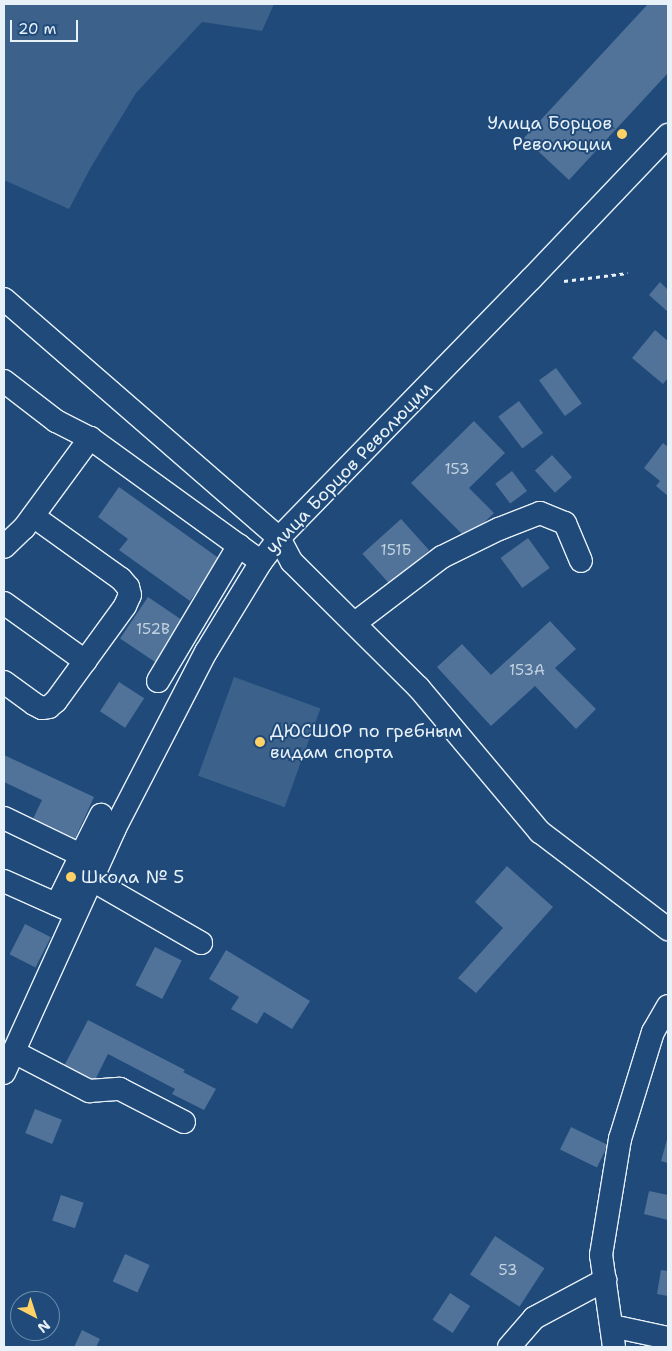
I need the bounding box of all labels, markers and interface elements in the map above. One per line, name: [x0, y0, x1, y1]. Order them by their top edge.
scale bar: [12, 10, 80, 42]
text: 20 m: [18, 19, 57, 39]
place label: Улица Борцов Революции: [487, 113, 612, 156]
marker: Улица Борцов Революции: [616, 128, 628, 140]
street label: улица Борцов Революции: [261, 378, 437, 558]
house number: 153: [444, 461, 470, 479]
house number: 151Б: [381, 542, 411, 560]
house number: 152В: [136, 621, 170, 639]
house number: 153А: [509, 662, 545, 680]
place label: ДЮСШОР по гребным видам спорта: [270, 721, 462, 764]
marker: ДЮСШОР по гребным видам спорта: [254, 736, 266, 748]
place label: Школа № 5: [81, 866, 184, 888]
marker: Школа № 5: [65, 871, 77, 883]
house number: 53: [499, 1262, 517, 1280]
north arrow: [10, 1291, 60, 1341]
text: N: [34, 1316, 54, 1337]

